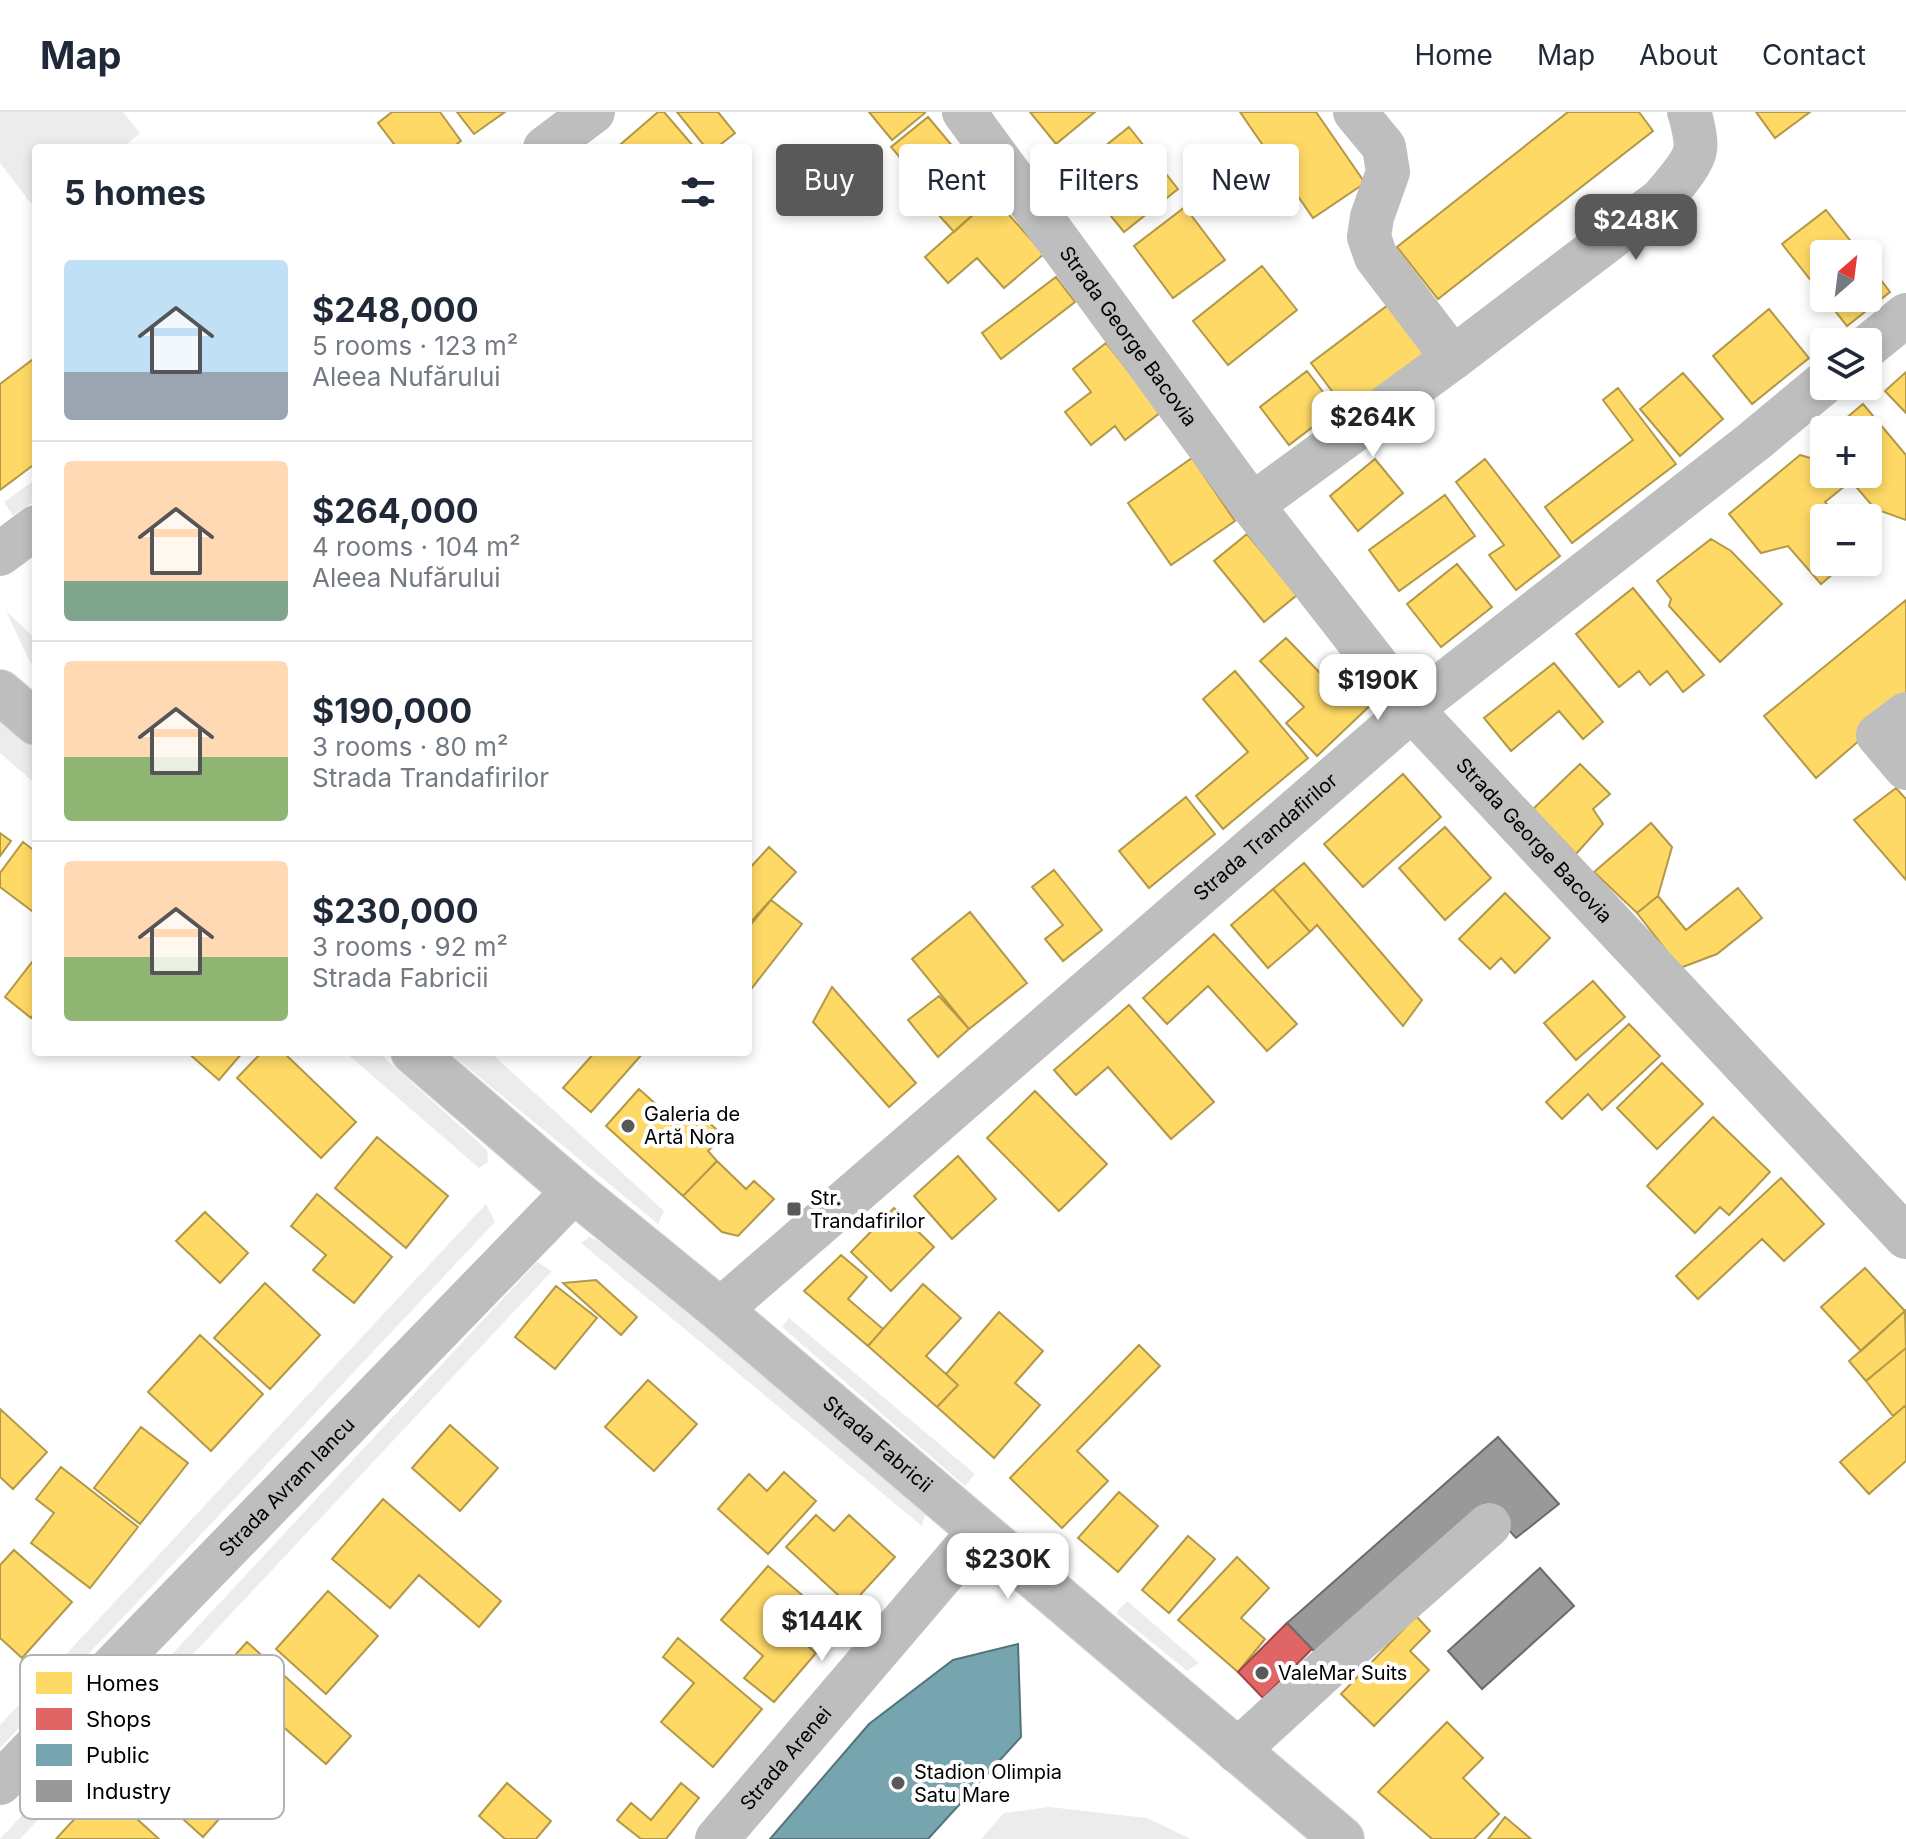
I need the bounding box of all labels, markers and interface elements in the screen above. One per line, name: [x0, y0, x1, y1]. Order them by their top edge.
text: Map: [40, 32, 121, 78]
text: Home: [1414, 38, 1493, 72]
text: Map: [1537, 38, 1595, 72]
text: About: [1639, 38, 1718, 72]
text: Contact: [1762, 38, 1866, 72]
chip: Buy: [776, 144, 883, 216]
chip: Rent: [899, 144, 1014, 216]
chip: Filters: [1030, 144, 1167, 216]
chip: New: [1183, 144, 1299, 216]
icon: filters: [676, 170, 720, 214]
text: 5 homes: [64, 172, 206, 213]
pin: $248K: [1580, 194, 1692, 262]
text: $248K: [1593, 204, 1679, 235]
north arrow: [1810, 240, 1882, 312]
map controls: [1810, 240, 1882, 576]
street label: Strada George Bacovia: [1054, 241, 1202, 431]
text: $248,000: [312, 289, 479, 330]
icon: home: [128, 292, 224, 388]
button: layers: [1810, 328, 1882, 400]
text: 5 rooms · 123 m²: [312, 330, 518, 361]
text: Aleea Nufărului: [312, 361, 501, 392]
pin: $264K: [1317, 391, 1429, 459]
text: $264K: [1330, 401, 1416, 432]
button: +: [1810, 416, 1882, 488]
text: $264,000: [312, 490, 479, 531]
icon: home: [128, 493, 224, 589]
button: −: [1810, 504, 1882, 576]
text: 4 rooms · 104 m²: [312, 531, 521, 562]
text: Aleea Nufărului: [312, 562, 501, 593]
pin: $190K: [1322, 654, 1434, 722]
text: $190K: [1337, 664, 1419, 695]
text: $190,000: [312, 690, 472, 731]
icon: home: [128, 693, 224, 789]
text: 3 rooms · 80 m²: [312, 731, 509, 762]
street label: Strada George Bacovia: [1451, 753, 1617, 928]
text: Strada Trandafirilor: [312, 762, 549, 793]
street label: Strada Trandafirilor: [1189, 768, 1343, 906]
text: $230,000: [312, 890, 479, 931]
icon: home: [128, 893, 224, 989]
text: 3 rooms · 92 m²: [312, 931, 508, 962]
text: Strada Fabricii: [312, 962, 489, 993]
place label: Galeria de Artă Nora: [644, 1102, 740, 1149]
marker: Galeria de Artă Nora: [619, 1117, 637, 1135]
place label: Str. Trandafirilor: [810, 1186, 926, 1233]
marker: Str. Trandafirilor: [785, 1200, 803, 1218]
street label: Strada Fabricii: [818, 1391, 937, 1497]
street label: Strada Avram Iancu: [214, 1413, 360, 1562]
pin: $230K: [952, 1533, 1064, 1601]
text: $230K: [965, 1543, 1051, 1574]
pin: $144K: [766, 1595, 878, 1663]
text: $144K: [781, 1605, 863, 1636]
legend: [20, 1655, 284, 1819]
place label: ValeMar Suits: [1278, 1661, 1407, 1685]
marker: ValeMar Suits: [1253, 1664, 1271, 1682]
text: Homes: [86, 1670, 159, 1696]
street label: Strada Arenei: [735, 1702, 837, 1815]
text: Shops: [86, 1706, 151, 1732]
text: Public: [86, 1742, 150, 1768]
place label: Stadion Olimpia Satu Mare: [914, 1760, 1062, 1807]
marker: Stadion Olimpia Satu Mare: [889, 1774, 907, 1792]
text: Industry: [86, 1778, 171, 1804]

